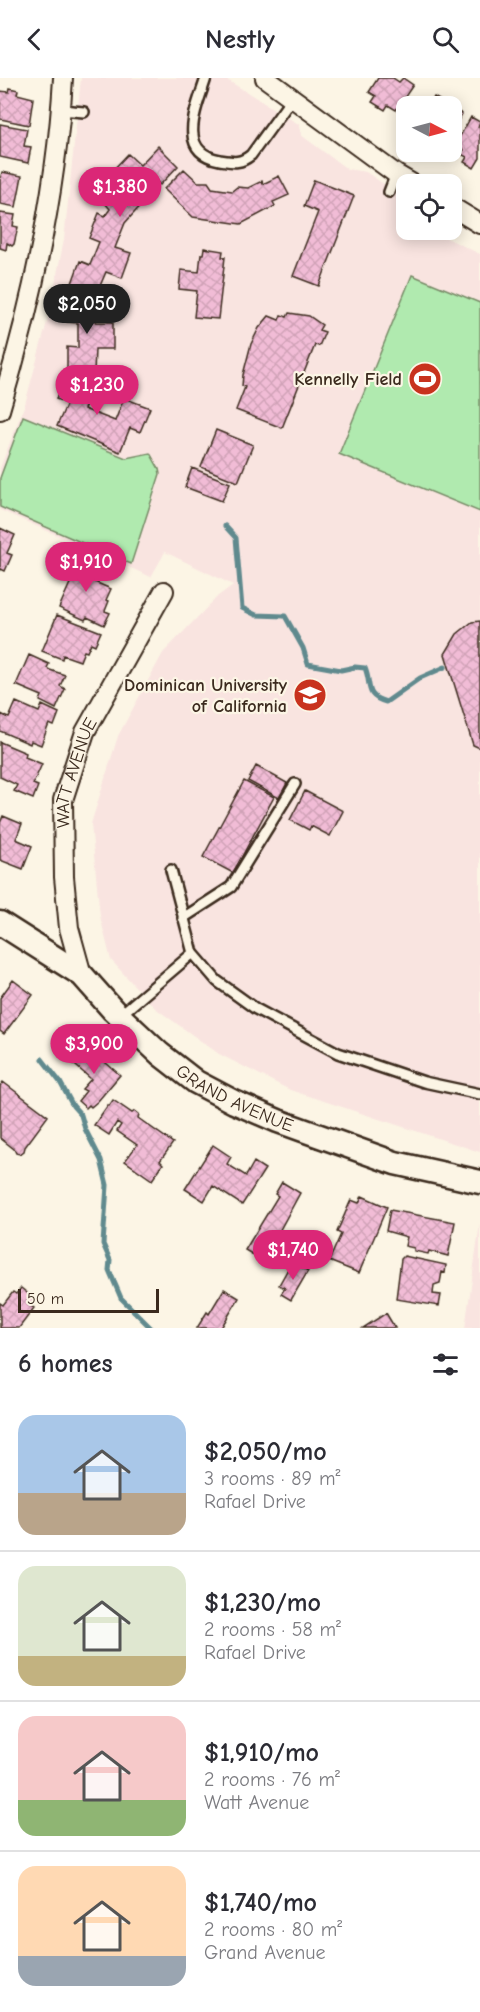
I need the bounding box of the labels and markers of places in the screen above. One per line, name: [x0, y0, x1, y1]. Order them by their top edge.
pin: $1,380: [71, 167, 169, 218]
pin: $2,050: [38, 284, 136, 335]
sports icon: Kennelly Field: [407, 361, 443, 397]
pin: $1,230: [48, 365, 146, 416]
place label: Kennelly Field: [294, 369, 402, 390]
pin: $1,910: [37, 542, 135, 593]
place label: Dominican University of California: [124, 675, 288, 717]
school or university icon: Dominican University of California: [292, 677, 328, 713]
pin: $3,900: [45, 1024, 143, 1075]
pin: $1,740: [244, 1230, 342, 1281]

